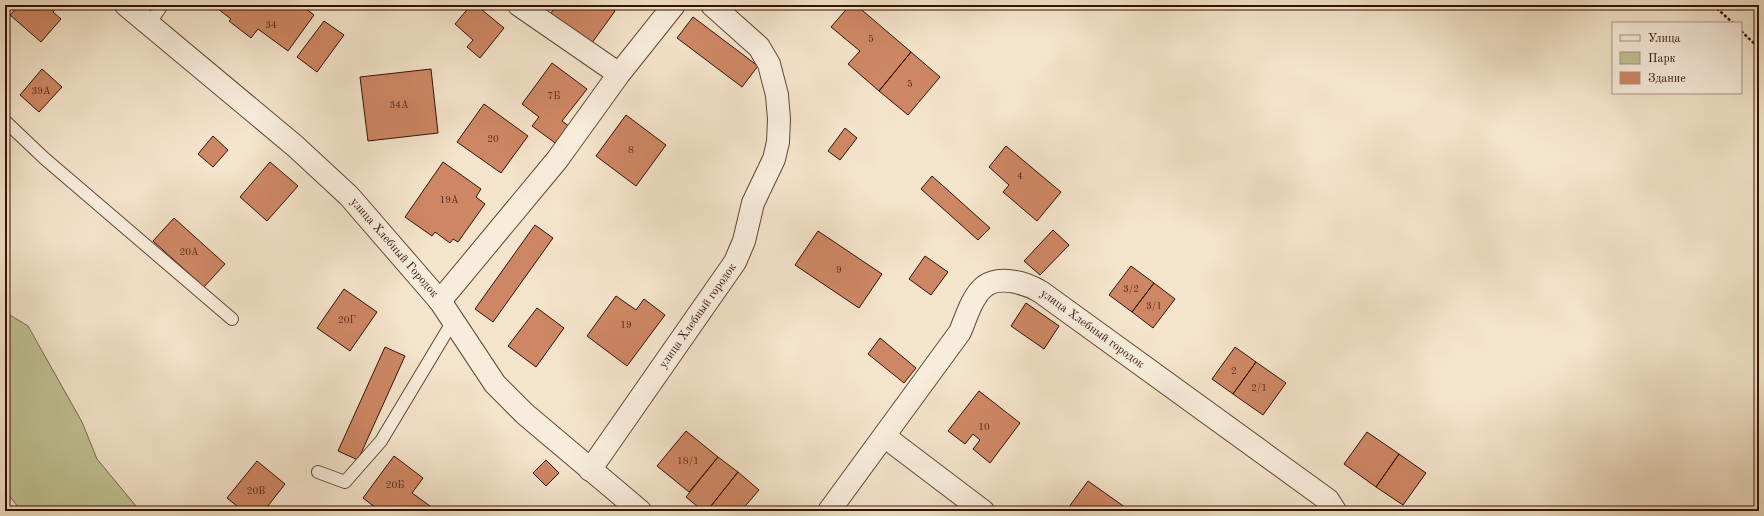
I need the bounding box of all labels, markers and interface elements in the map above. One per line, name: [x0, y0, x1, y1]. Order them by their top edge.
house number: 34: [265, 20, 277, 30]
legend: [1612, 22, 1742, 94]
text: Улица: [1648, 33, 1681, 45]
house number: 5: [868, 34, 874, 44]
text: Парк: [1648, 53, 1676, 65]
text: Здание: [1648, 73, 1686, 85]
house number: 5: [907, 79, 913, 89]
house number: 39А: [31, 86, 51, 96]
house number: 7Б: [548, 91, 560, 101]
house number: 34А: [389, 100, 409, 110]
house number: 20: [487, 134, 499, 144]
house number: 8: [628, 145, 634, 155]
house number: 4: [1017, 171, 1023, 181]
house number: 19А: [439, 195, 459, 205]
street label: улица Хлебный Городок: [348, 196, 440, 300]
house number: 20А: [179, 247, 199, 257]
street label: улица Хлебный городок: [657, 261, 739, 371]
house number: 9: [836, 265, 842, 275]
house number: 3/2: [1123, 284, 1139, 294]
street label: улица Хлебный городок: [1038, 287, 1146, 371]
house number: 3/1: [1146, 301, 1162, 311]
house number: 20Г: [338, 315, 356, 325]
house number: 19: [620, 320, 632, 330]
house number: 2: [1231, 366, 1237, 376]
house number: 2/1: [1251, 383, 1267, 393]
house number: 10: [978, 422, 990, 432]
house number: 18/1: [677, 456, 699, 466]
house number: 20Б: [386, 480, 404, 490]
house number: 20В: [247, 486, 265, 496]

